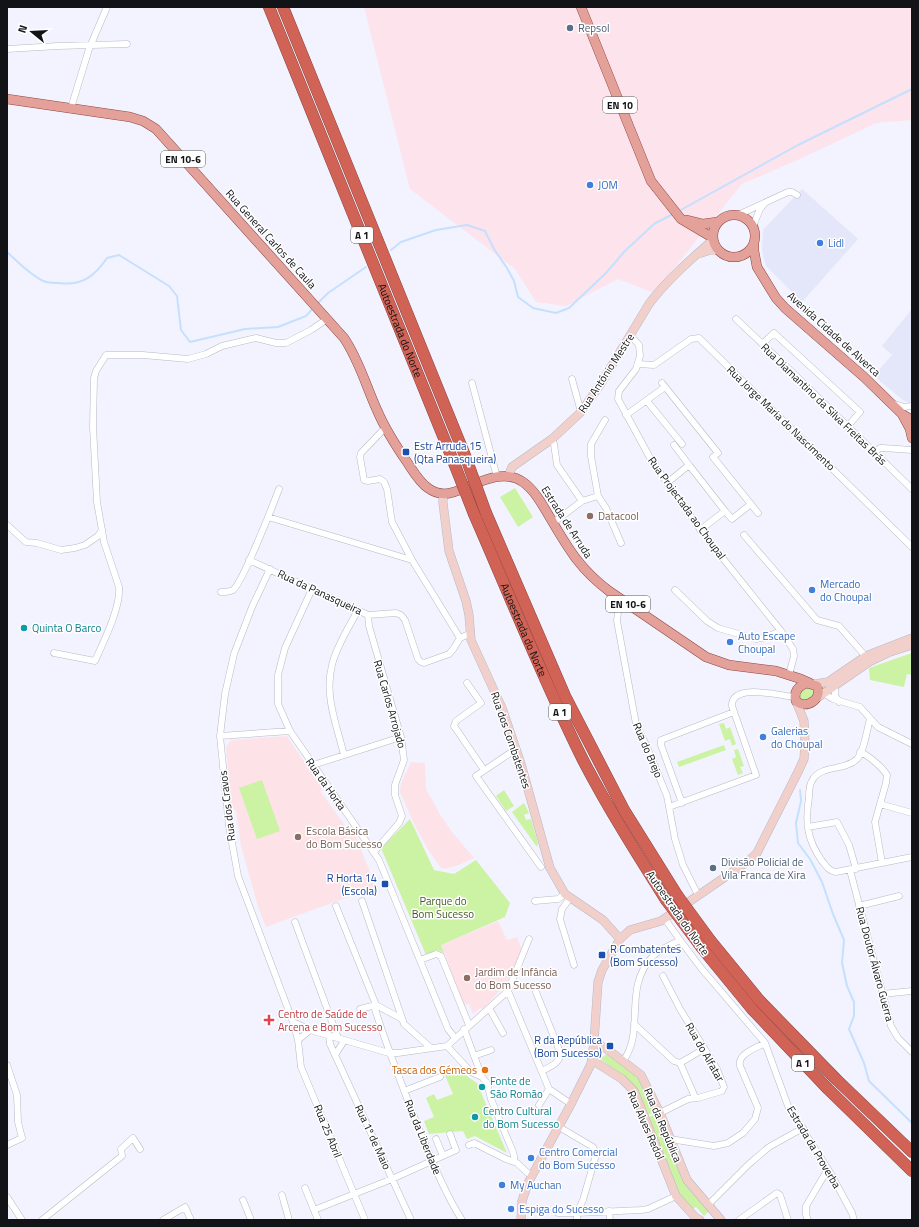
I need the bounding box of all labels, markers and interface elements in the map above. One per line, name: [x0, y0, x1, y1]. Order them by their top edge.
north arrow: [12, 12, 52, 52]
place label: Repsol: [578, 20, 610, 36]
text: N: [14, 23, 31, 35]
marker: Repsol: [565, 23, 575, 33]
road number: EN 10: [603, 97, 637, 113]
road number: EN 10-6: [161, 151, 205, 167]
place label: JOM: [598, 177, 618, 193]
marker: JOM: [585, 180, 595, 190]
street label: Rua General Carlos de Caula: [222, 186, 320, 293]
road number: A 1: [351, 227, 373, 243]
place label: Lidl: [828, 235, 844, 251]
marker: Lidl: [815, 238, 825, 248]
street label: Autoestrada do Norte: [374, 281, 427, 380]
street label: Avenida Cidade de Alverca: [784, 288, 884, 381]
street label: Rua António Mestre: [574, 330, 638, 416]
street label: Rua Diamantino da Silva Freitas Brás: [757, 339, 891, 469]
street label: Rua Jorge Maria do Nascimento: [723, 362, 839, 474]
place label: Estr Arruda 15 (Qta Panasqueira): [414, 438, 496, 467]
marker: Estr Arruda 15 (Qta Panasqueira): [401, 447, 411, 457]
street label: Rua Projectada ao Choupal: [644, 453, 730, 563]
street label: Estrada de Arruda: [538, 483, 597, 562]
place label: Datacool: [598, 508, 639, 524]
marker: Datacool: [585, 511, 595, 521]
street label: Rua da Panasqueira: [275, 565, 365, 619]
place label: Mercado do Choupal: [820, 576, 871, 605]
street label: Autoestrada do Norte: [497, 581, 551, 679]
marker: Mercado do Choupal: [807, 585, 817, 595]
road number: EN 10-6: [606, 596, 650, 612]
place label: Quinta O Barco: [32, 620, 102, 636]
marker: Quinta O Barco: [19, 623, 29, 633]
place label: Auto Escape Choupal: [738, 628, 796, 657]
marker: Auto Escape Choupal: [725, 637, 735, 647]
street label: Rua Carlos Arrojado: [370, 658, 410, 750]
street label: Rua dos Combatentes: [487, 689, 535, 791]
road number: A 1: [549, 704, 571, 720]
street label: Rua do Brejo: [629, 720, 667, 780]
place label: Galerias do Choupal: [771, 723, 822, 752]
marker: Galerias do Choupal: [758, 732, 768, 742]
street label: Rua da Horta: [302, 755, 350, 814]
street label: Rua dos Cravos: [215, 770, 239, 842]
place label: Escola Básica do Bom Sucesso: [306, 823, 383, 852]
marker: Escola Básica do Bom Sucesso: [293, 832, 303, 842]
place label: Divisão Policial de Vila Franca de Xira: [721, 854, 806, 883]
marker: Divisão Policial de Vila Franca de Xira: [708, 863, 718, 873]
street label: Autoestrada do Norte: [643, 867, 714, 959]
place label: R Horta 14 (Escola): [327, 870, 377, 899]
marker: R Horta 14 (Escola): [380, 879, 390, 889]
park label: Parque do Bom Sucesso: [412, 893, 474, 922]
street label: Rua Doutor Álvaro Guerra: [852, 905, 898, 1024]
place label: R Combatentes (Bom Sucesso): [610, 941, 681, 970]
marker: R Combatentes (Bom Sucesso): [597, 950, 607, 960]
place label: Jardim de Infância do Bom Sucesso: [475, 964, 558, 993]
marker: Jardim de Infância do Bom Sucesso: [462, 973, 472, 983]
place label: Centro de Saúde de Arcena e Bom Sucesso: [278, 1006, 383, 1035]
marker: Centro de Saúde de Arcena e Bom Sucesso: [263, 1014, 275, 1026]
street label: Rua do Alfatar: [682, 1019, 729, 1085]
place label: R da República (Bom Sucesso): [534, 1032, 602, 1061]
marker: R da República (Bom Sucesso): [605, 1041, 615, 1051]
road number: A 1: [792, 1055, 814, 1071]
place label: Tasca dos Gémeos: [392, 1062, 477, 1078]
marker: Tasca dos Gémeos: [480, 1065, 490, 1075]
place label: Fonte de São Romão: [490, 1073, 543, 1102]
marker: Fonte de São Romão: [477, 1082, 487, 1092]
street label: Rua da República: [640, 1085, 686, 1165]
street label: Rua Alves Redol: [624, 1088, 668, 1162]
street label: Rua da Liberdade: [401, 1097, 446, 1177]
street label: Rua 25 Abril: [310, 1102, 346, 1160]
street label: Rua 1º de Maio: [351, 1102, 395, 1172]
place label: Centro Cultural do Bom Sucesso: [483, 1103, 560, 1132]
street label: Estrada da Proverba: [783, 1103, 845, 1192]
marker: Centro Cultural do Bom Sucesso: [470, 1112, 480, 1122]
place label: Centro Comercial do Bom Sucesso: [539, 1144, 617, 1173]
marker: Centro Comercial do Bom Sucesso: [526, 1153, 536, 1163]
place label: My Auchan: [510, 1177, 562, 1193]
marker: My Auchan: [497, 1180, 507, 1190]
place label: Espiga do Sucesso: [519, 1201, 604, 1217]
marker: Espiga do Sucesso: [506, 1204, 516, 1214]

